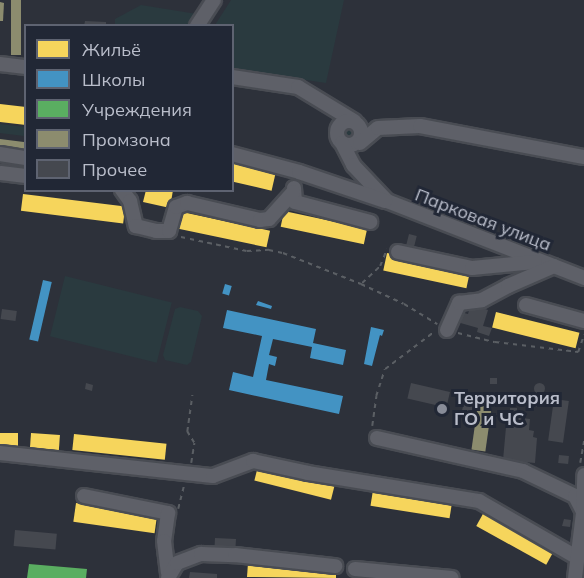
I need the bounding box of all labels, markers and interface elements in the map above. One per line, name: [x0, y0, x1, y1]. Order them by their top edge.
legend: [24, 24, 234, 192]
text: Жильё: [82, 38, 141, 61]
text: Школы: [82, 68, 145, 91]
text: Учреждения: [82, 98, 192, 121]
text: Промзона: [82, 128, 171, 151]
text: Прочее: [82, 158, 147, 181]
street label: Парковая улица: [412, 184, 554, 256]
place label: Территория ГО и ЧС: [454, 388, 560, 430]
marker: Территория ГО и ЧС: [435, 402, 449, 416]

